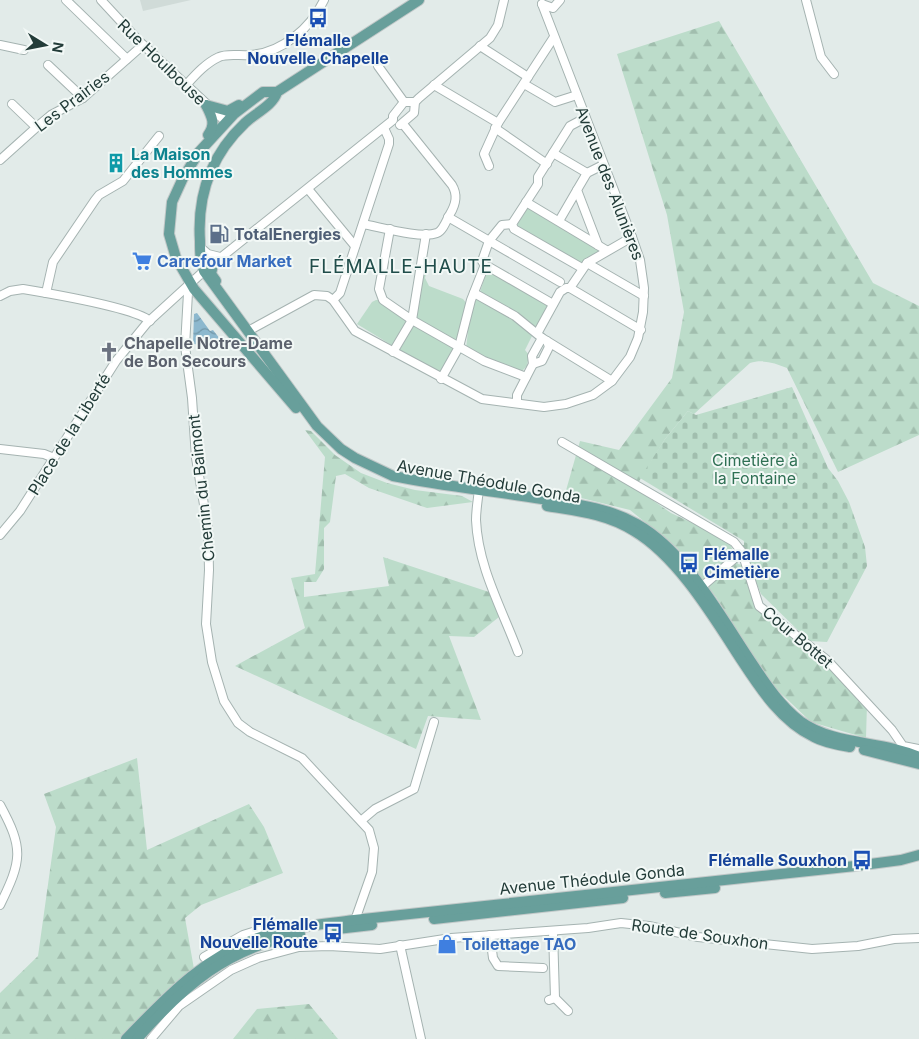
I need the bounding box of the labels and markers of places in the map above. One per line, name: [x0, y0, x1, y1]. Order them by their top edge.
bus stop icon: Flémalle Nouvelle Chapelle: [307, 7, 329, 29]
place label: Flémalle Nouvelle Chapelle: [247, 30, 389, 68]
place label: La Maison des Hommes: [131, 144, 233, 182]
building icon: La Maison des Hommes: [105, 152, 127, 174]
fuel station icon: TotalEnergies: [208, 223, 230, 245]
place label: TotalEnergies: [234, 224, 341, 244]
supermarket icon: Carrefour Market: [131, 250, 153, 272]
place label: Carrefour Market: [157, 251, 292, 271]
place label: Chapelle Notre-Dame de Bon Secours: [124, 333, 293, 371]
church icon: Chapelle Notre-Dame de Bon Secours: [98, 341, 120, 363]
place label: Flémalle Cimetière: [704, 544, 780, 582]
bus stop icon: Flémalle Cimetière: [678, 552, 700, 574]
bus stop icon: Flémalle Souxhon: [851, 849, 873, 871]
place label: Flémalle Souxhon: [709, 850, 847, 870]
place label: Flémalle Nouvelle Route: [200, 914, 318, 952]
bus stop icon: Flémalle Nouvelle Route: [322, 922, 344, 944]
shop icon: Toilettage TAO: [436, 933, 458, 955]
place label: Toilettage TAO: [462, 934, 576, 954]

